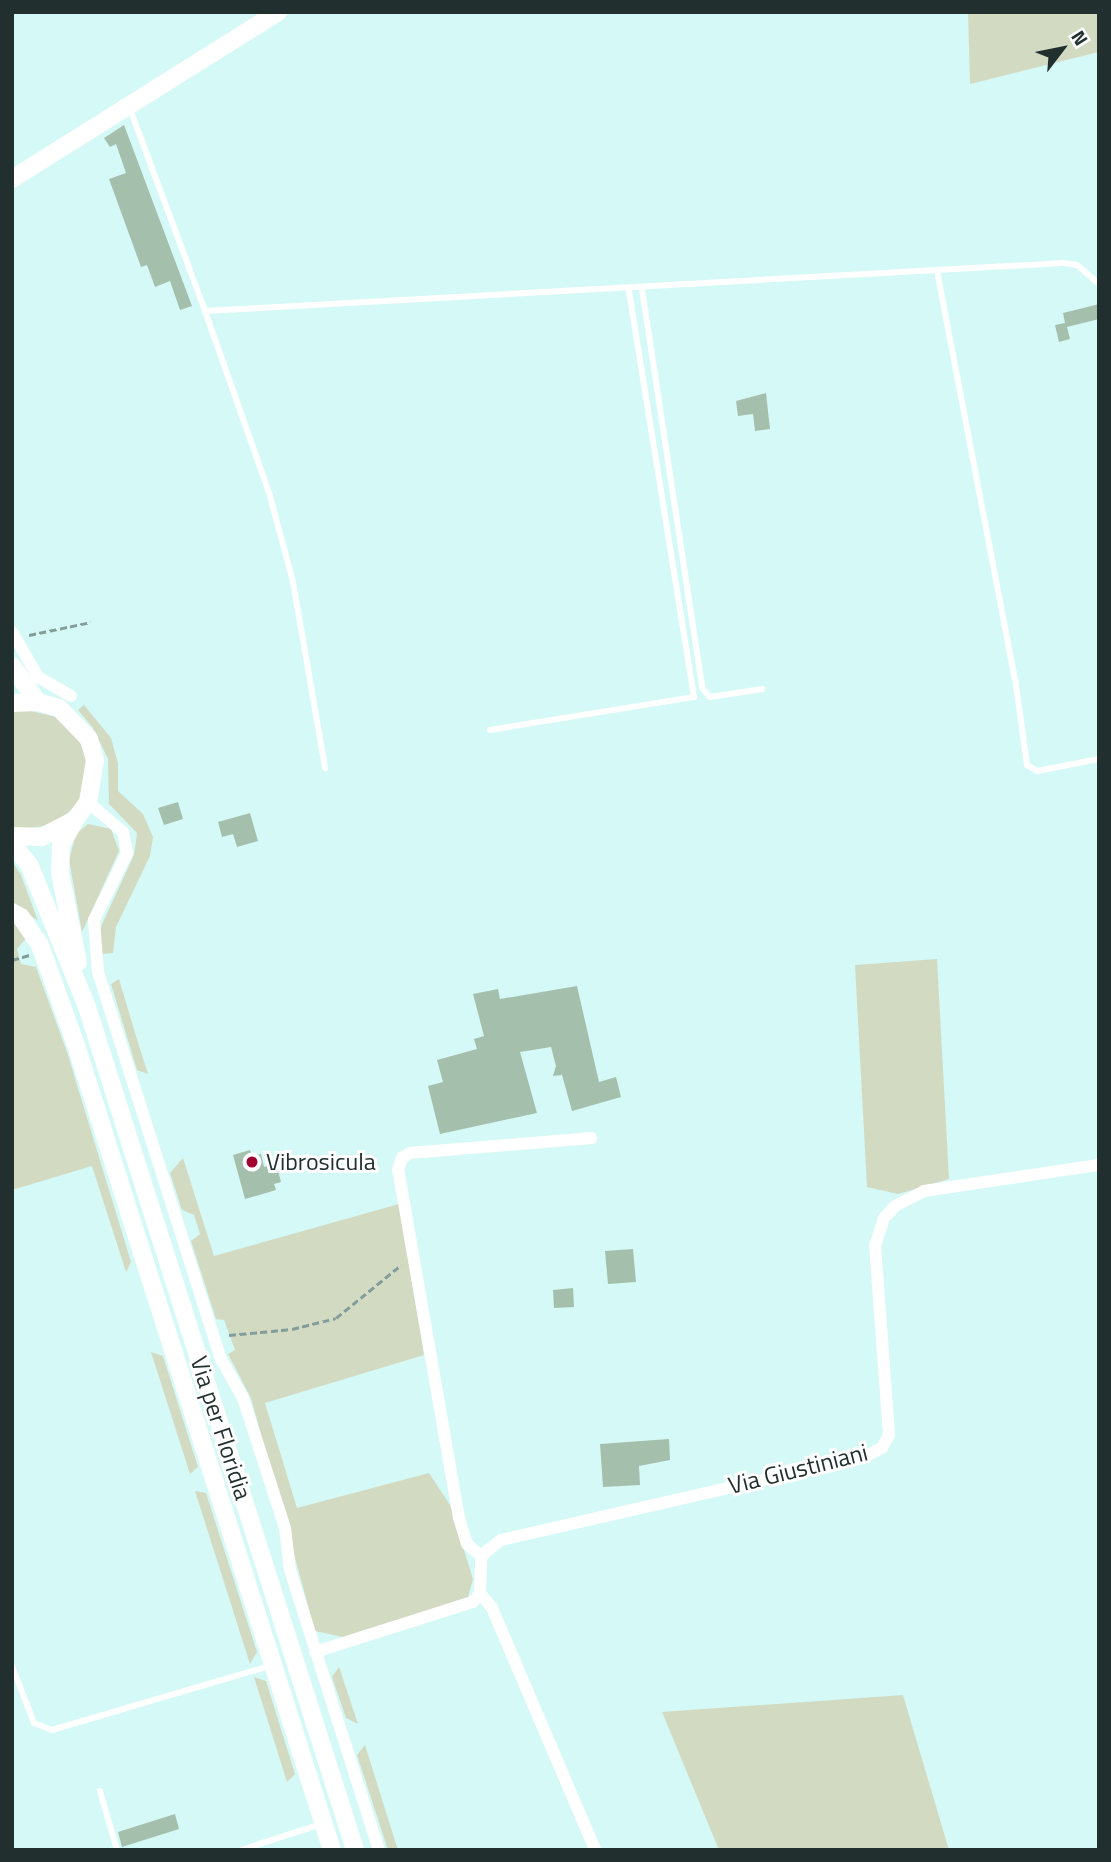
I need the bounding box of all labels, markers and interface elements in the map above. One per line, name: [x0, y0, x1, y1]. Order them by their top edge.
north arrow: [1027, 14, 1097, 84]
text: N: [1064, 24, 1096, 51]
place label: Vibrosicula: [266, 1148, 376, 1176]
marker: Vibrosicula: [244, 1154, 260, 1170]
street label: Via per Floridia: [184, 1353, 258, 1503]
street label: Via Giustiniani: [725, 1438, 871, 1500]

